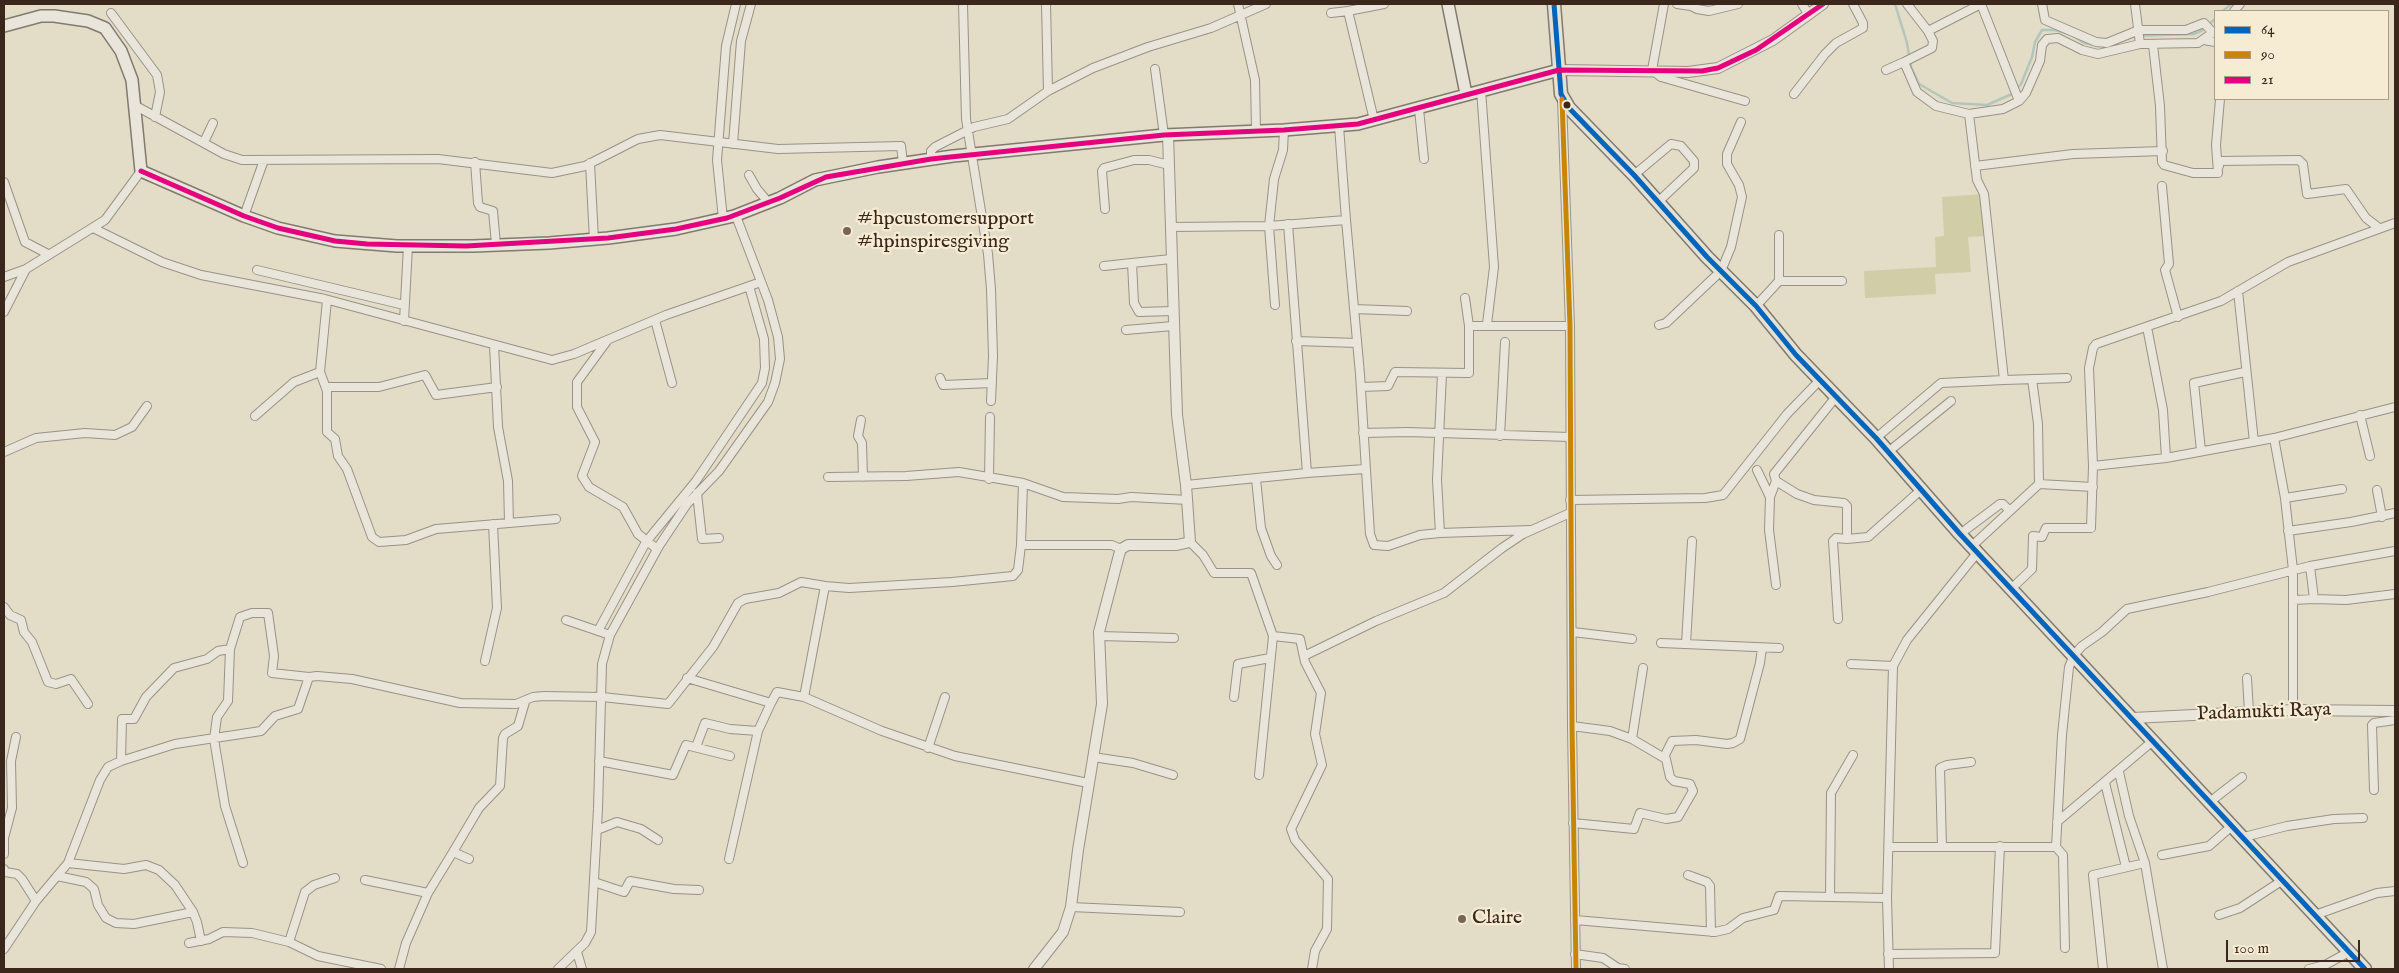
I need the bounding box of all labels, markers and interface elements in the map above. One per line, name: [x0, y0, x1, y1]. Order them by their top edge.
legend: [2214, 10, 2389, 100]
text: 64: [2261, 20, 2275, 39]
text: 90: [2261, 45, 2275, 64]
text: 21: [2261, 70, 2274, 89]
unlabelled marker: [1562, 100, 1572, 110]
place label: #hpcustomersupport #hpinspiresgiving: [857, 208, 1034, 255]
marker: #hpcustomersupport #hpinspiresgiving: [841, 225, 853, 237]
street label: Padamukti Raya: [2197, 699, 2331, 727]
place label: Claire: [1472, 907, 1522, 931]
marker: Claire: [1456, 913, 1468, 925]
scale bar: [2229, 930, 2363, 962]
text: 100 m: [2234, 939, 2269, 958]

